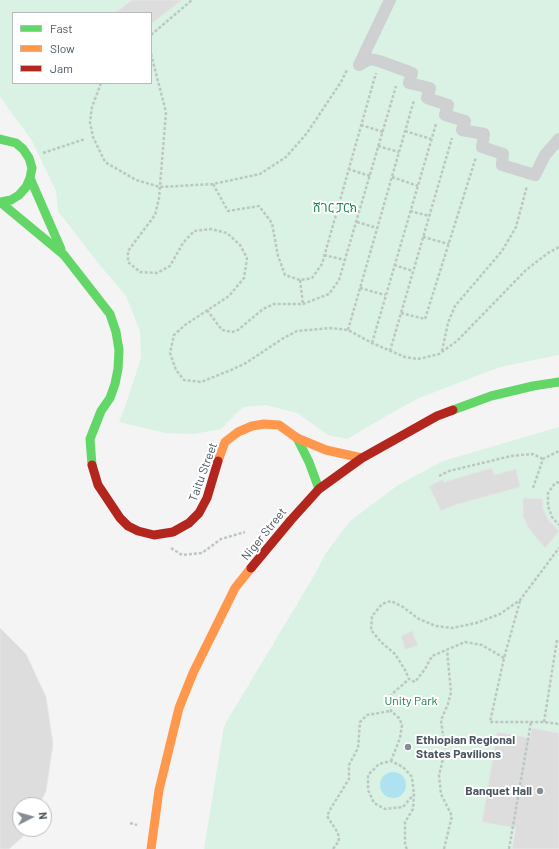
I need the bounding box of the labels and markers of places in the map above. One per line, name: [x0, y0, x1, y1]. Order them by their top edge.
place label: Ethiopian Regional States Pavilions: [416, 733, 515, 761]
marker: Ethiopian Regional States Pavilions: [403, 742, 413, 752]
place label: Banquet Hall: [465, 784, 532, 798]
marker: Banquet Hall: [535, 786, 545, 796]

